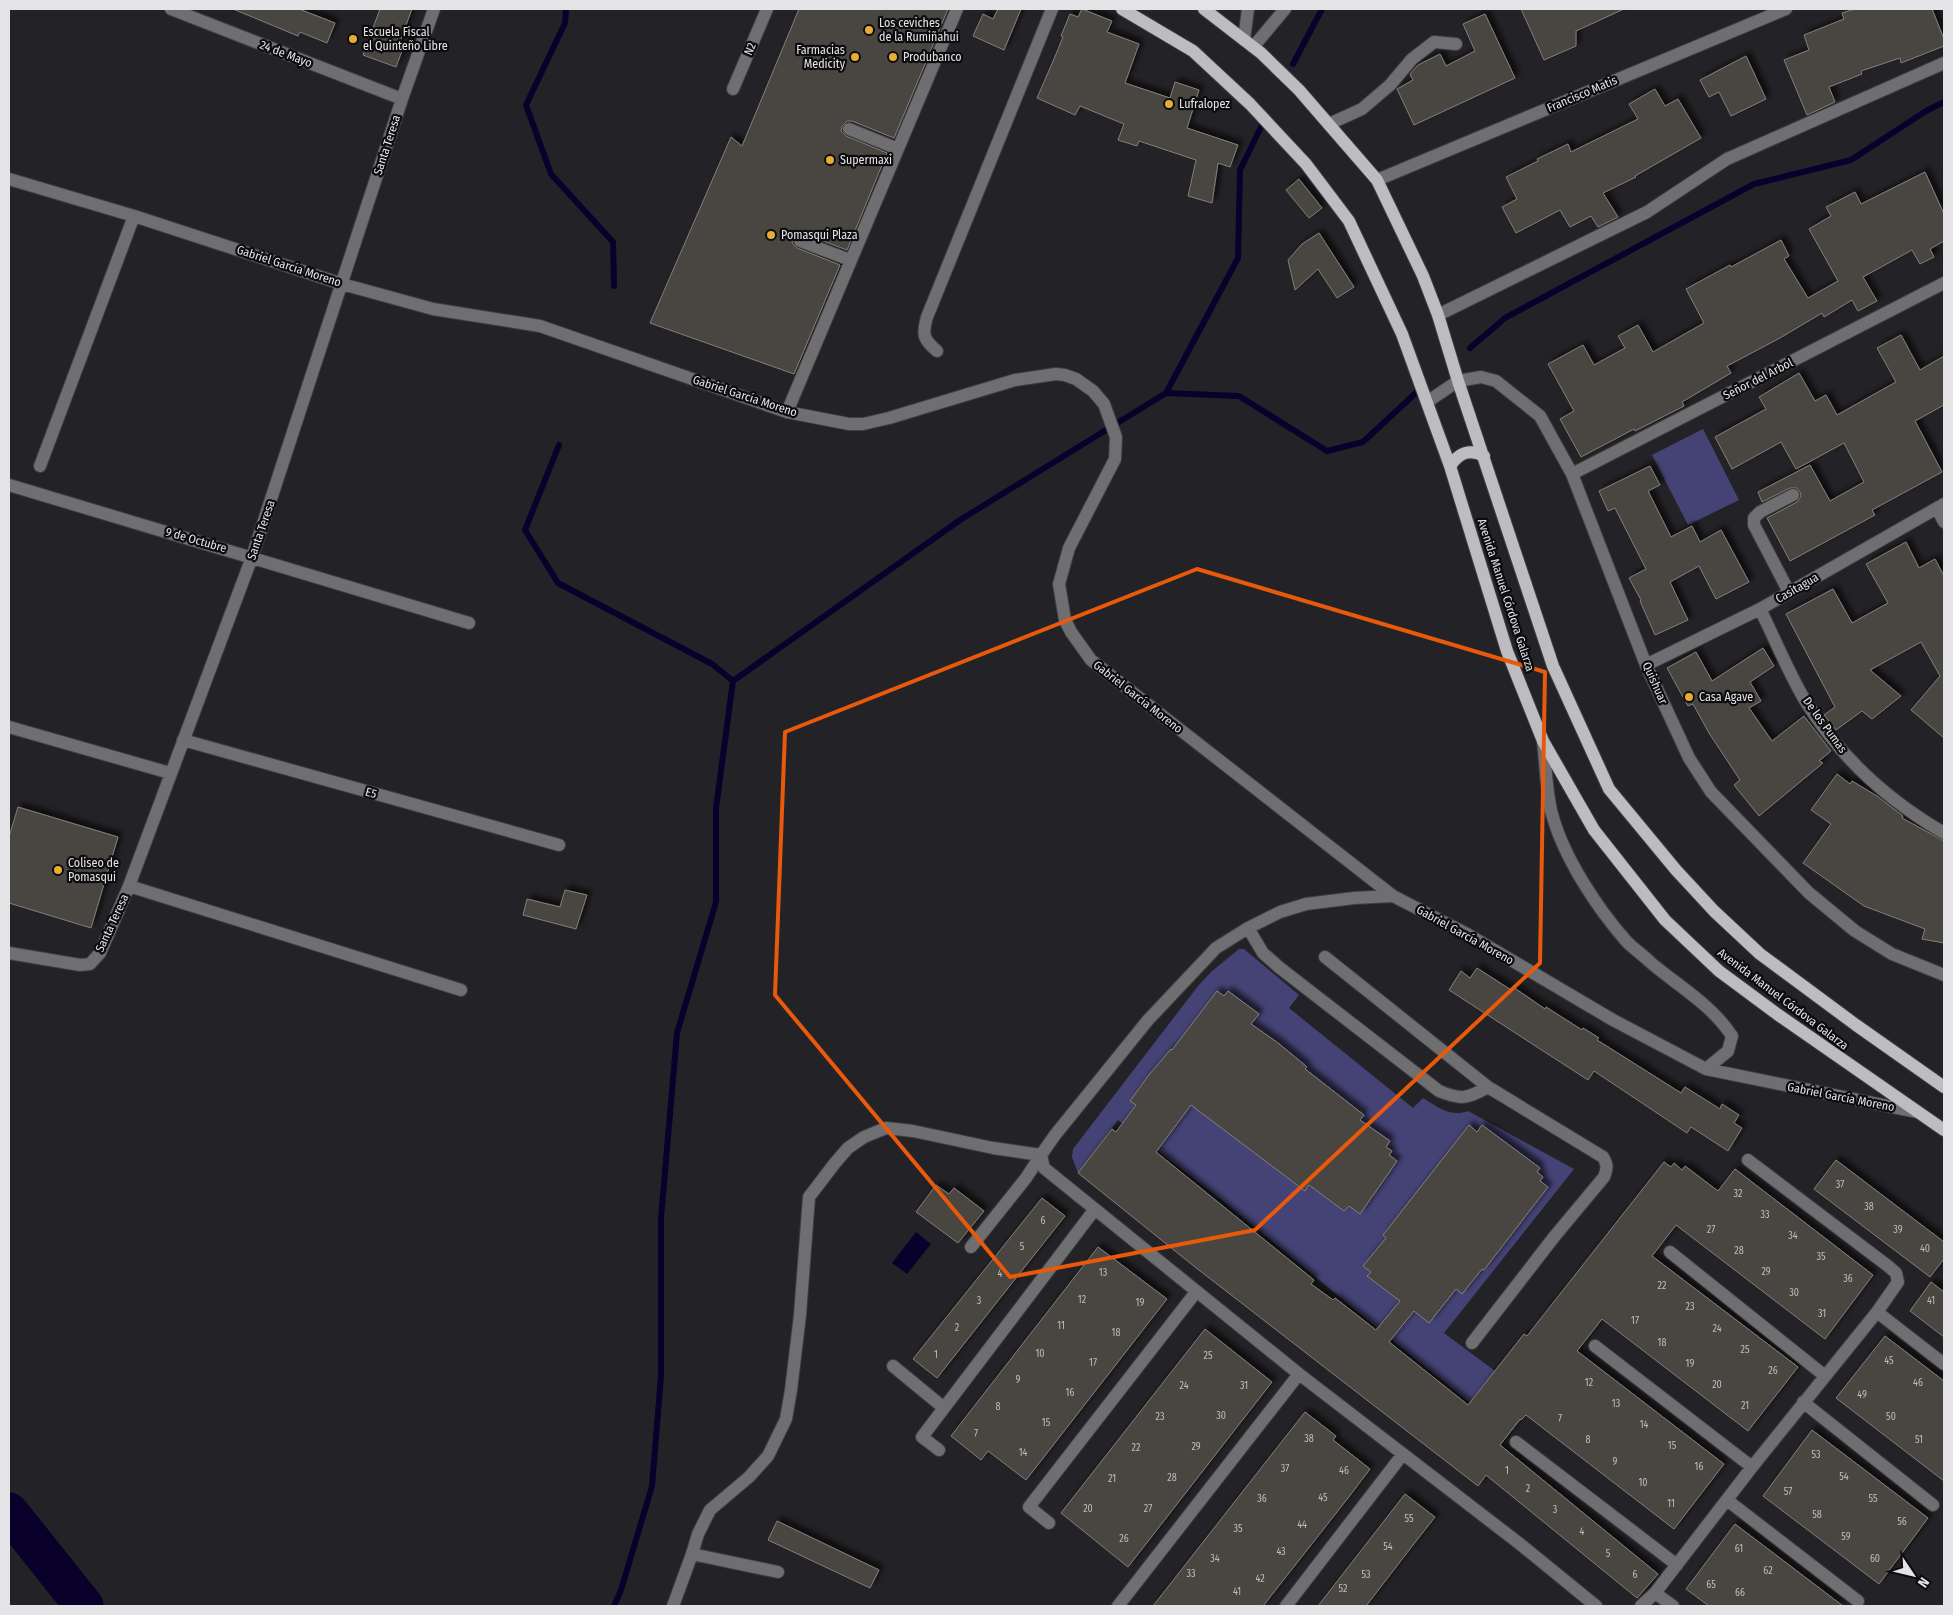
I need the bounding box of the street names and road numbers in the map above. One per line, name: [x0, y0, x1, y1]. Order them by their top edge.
street label: 24 de Mayo: [258, 38, 314, 70]
street label: N2: [741, 40, 759, 58]
street label: Francisco Matis: [1545, 73, 1619, 115]
street label: Santa Teresa: [371, 113, 403, 177]
street label: Gabriel García Moreno: [235, 243, 343, 289]
street label: Señor del Arbol: [1721, 355, 1795, 403]
street label: Gabriel García Moreno: [691, 373, 799, 419]
street label: Santa Teresa: [244, 498, 278, 562]
street label: Avenida Manuel Córdova Galarza: [1475, 517, 1537, 673]
street label: 9 de Octubre: [164, 525, 228, 555]
street label: Casitagua: [1773, 570, 1821, 606]
street label: Gabriel García Moreno: [1091, 658, 1185, 736]
street label: Quishuar: [1640, 660, 1671, 707]
street label: De los Pumas: [1800, 694, 1850, 756]
street label: E5: [364, 785, 379, 801]
street label: Santa Teresa: [93, 892, 132, 954]
street label: Gabriel García Moreno: [1414, 902, 1516, 968]
street label: Avenida Manuel Córdova Galarza: [1715, 945, 1851, 1053]
street label: Gabriel García Moreno: [1786, 1080, 1896, 1114]

